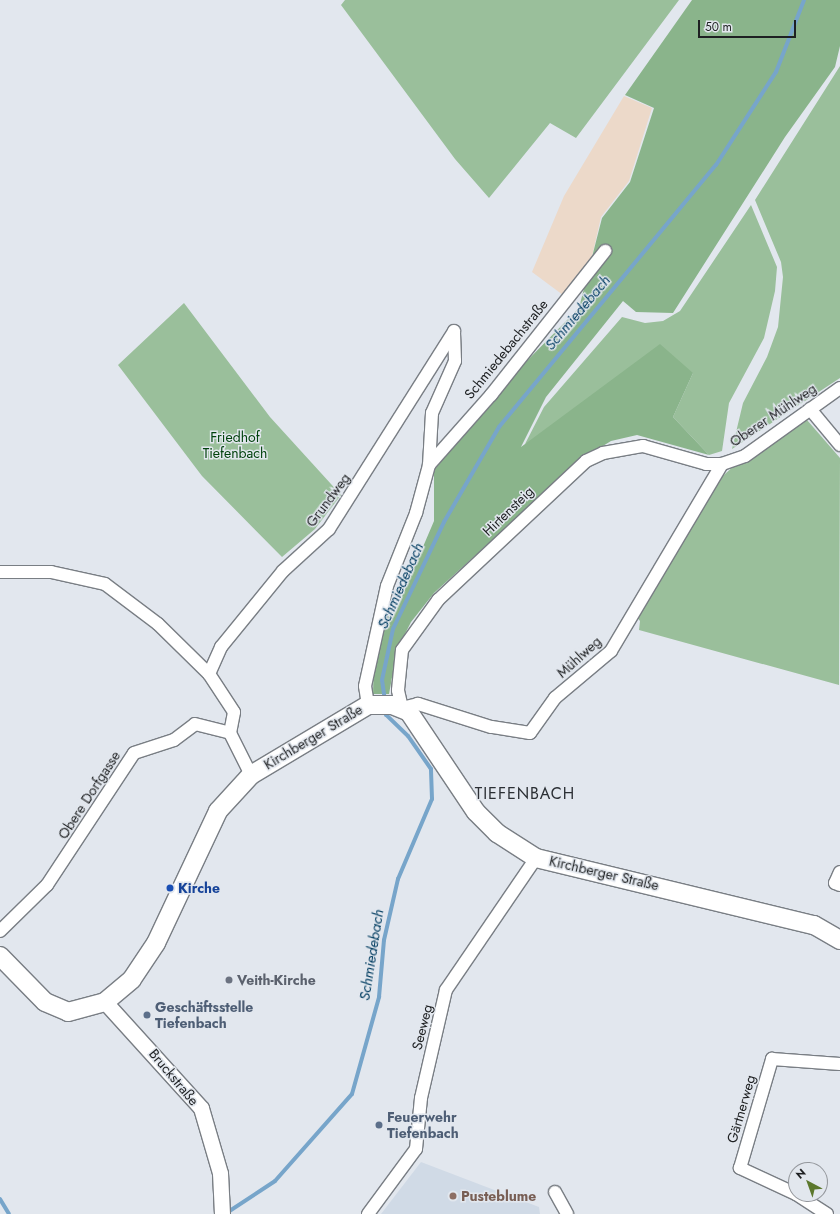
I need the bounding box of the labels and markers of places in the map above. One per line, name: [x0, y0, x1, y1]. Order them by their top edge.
place label: Kirche: [178, 880, 220, 896]
marker: Kirche: [165, 883, 175, 893]
place label: Veith-Kirche: [237, 972, 316, 988]
marker: Veith-Kirche: [224, 975, 234, 985]
place label: Geschäftsstelle Tiefenbach: [155, 999, 253, 1032]
marker: Geschäftsstelle Tiefenbach: [142, 1010, 152, 1020]
place label: Feuerwehr Tiefenbach: [387, 1109, 459, 1142]
marker: Feuerwehr Tiefenbach: [374, 1120, 384, 1130]
place label: Pusteblume: [461, 1188, 536, 1204]
marker: Pusteblume: [448, 1191, 458, 1201]

